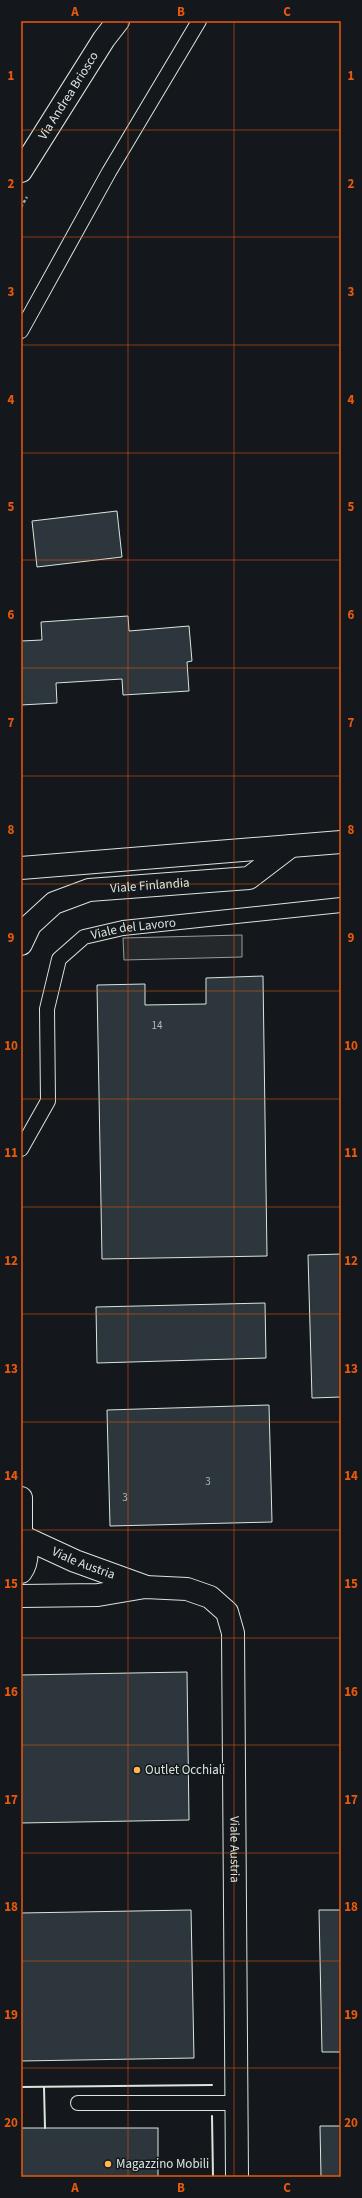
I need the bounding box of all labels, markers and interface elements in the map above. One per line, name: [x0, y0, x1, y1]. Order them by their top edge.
text: A: [70, 3, 79, 21]
text: B: [177, 3, 185, 21]
text: C: [283, 3, 291, 21]
street label: Via Andrea Briosco: [34, 48, 103, 143]
text: 1: [8, 67, 15, 85]
text: 1: [348, 67, 355, 85]
text: 2: [8, 175, 15, 193]
text: 2: [348, 175, 355, 193]
text: 3: [8, 283, 15, 301]
text: 3: [348, 283, 355, 301]
text: 4: [8, 391, 15, 409]
text: 4: [348, 391, 355, 409]
text: 5: [8, 498, 15, 516]
text: 5: [348, 498, 355, 516]
text: 6: [8, 606, 15, 624]
text: 6: [348, 606, 355, 624]
text: 7: [8, 714, 15, 732]
text: 7: [348, 714, 355, 732]
text: 8: [8, 821, 15, 839]
text: 8: [348, 821, 355, 839]
street label: Viale Finlandia: [110, 873, 190, 897]
street label: Viale del Lavoro: [89, 913, 177, 944]
text: 9: [8, 929, 15, 947]
text: 9: [348, 929, 355, 947]
house number: 14: [152, 1018, 163, 1033]
text: 10: [4, 1037, 18, 1055]
text: 10: [344, 1037, 358, 1055]
text: 11: [4, 1144, 18, 1162]
text: 11: [344, 1144, 358, 1162]
text: 12: [4, 1252, 18, 1270]
text: 12: [344, 1252, 358, 1270]
text: 13: [4, 1360, 18, 1378]
text: 13: [344, 1360, 358, 1378]
text: 14: [4, 1467, 18, 1485]
text: 14: [344, 1467, 358, 1485]
house number: 3: [205, 1474, 211, 1489]
house number: 3: [122, 1490, 128, 1505]
street label: Viale Austria: [49, 1542, 118, 1584]
text: 15: [4, 1575, 18, 1593]
text: 15: [344, 1575, 358, 1593]
text: 16: [4, 1683, 18, 1701]
text: 16: [344, 1683, 358, 1701]
place label: Outlet Occhiali: [145, 1761, 225, 1779]
marker: Outlet Occhiali: [132, 1765, 142, 1775]
text: 17: [4, 1791, 18, 1809]
text: 17: [344, 1791, 358, 1809]
street label: Viale Austria: [225, 1816, 244, 1883]
text: 18: [4, 1898, 18, 1916]
text: 18: [344, 1898, 358, 1916]
text: 19: [4, 2006, 18, 2024]
text: 19: [344, 2006, 358, 2024]
text: 20: [4, 2114, 18, 2132]
text: 20: [344, 2114, 358, 2132]
place label: Magazzino Mobili: [116, 2155, 209, 2173]
marker: Magazzino Mobili: [103, 2159, 113, 2169]
text: A: [70, 2179, 79, 2197]
text: B: [177, 2179, 185, 2197]
text: C: [283, 2179, 291, 2197]

